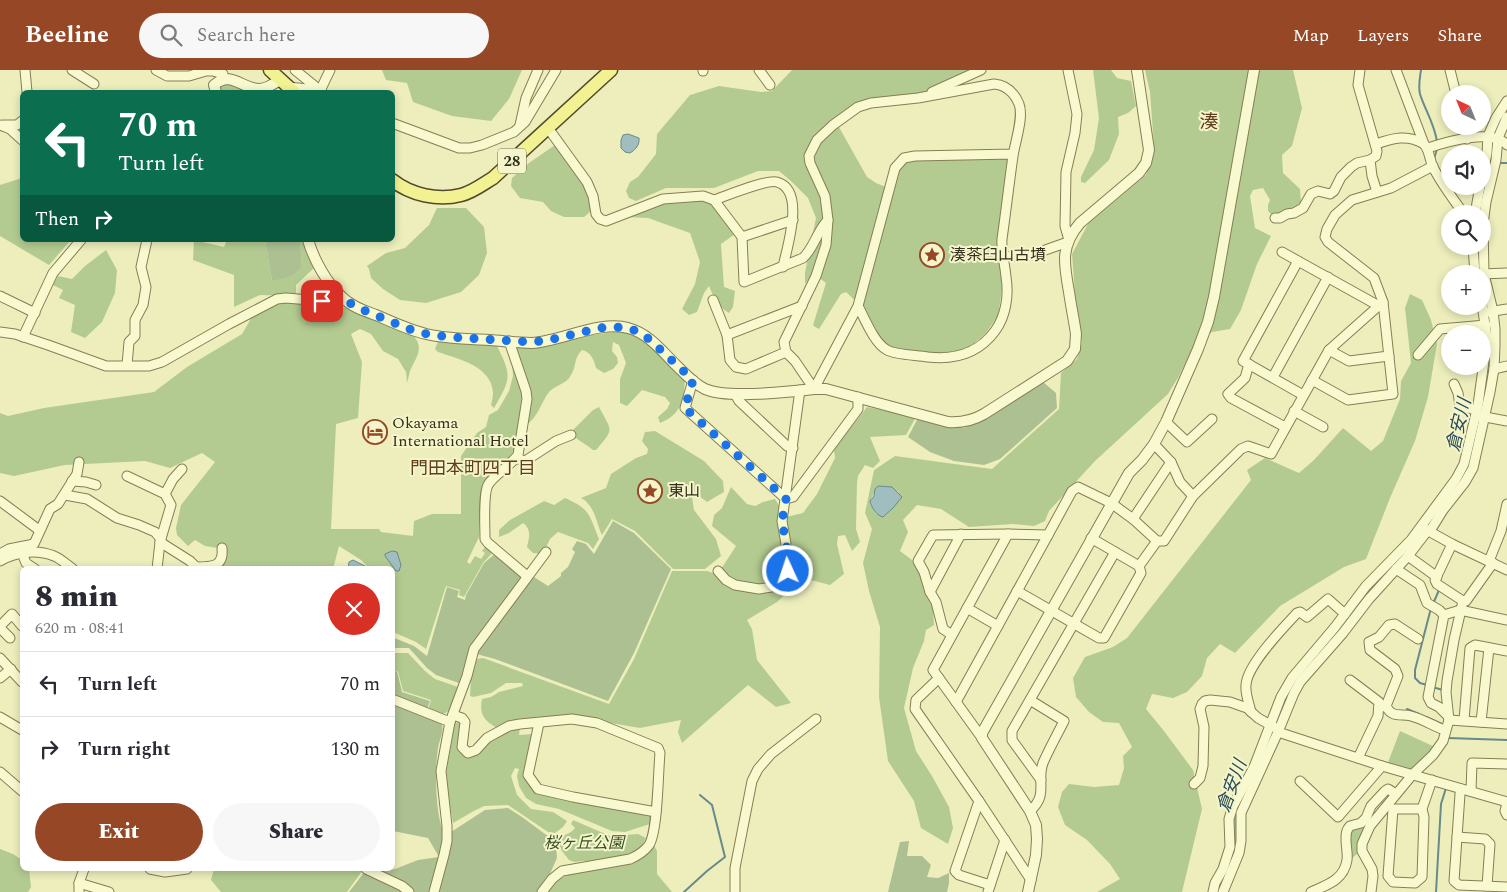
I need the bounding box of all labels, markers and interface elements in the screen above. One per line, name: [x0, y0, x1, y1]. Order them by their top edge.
search box: [139, 13, 489, 58]
text: Beeline: [25, 17, 109, 53]
icon: search: [157, 21, 185, 49]
text: Search here: [197, 21, 295, 50]
text: Map: [1293, 22, 1329, 49]
text: Layers: [1357, 22, 1409, 49]
text: Share: [1437, 22, 1482, 49]
north arrow: [1441, 85, 1491, 135]
map controls: [1441, 85, 1491, 375]
text: 70 m: [118, 99, 198, 152]
district label: 湊: [1199, 108, 1219, 137]
icon: left: [35, 110, 100, 175]
button: sound: [1441, 145, 1491, 195]
text: Turn left: [118, 147, 204, 180]
road number: 28: [498, 148, 526, 174]
text: Then: [35, 205, 79, 234]
icon: right: [89, 205, 117, 233]
button: search: [1441, 205, 1491, 255]
place icon: 湊茶臼山古墳: [919, 242, 945, 268]
place label: 湊茶臼山古墳: [950, 243, 1046, 267]
button: +: [1441, 265, 1491, 315]
pin: [301, 280, 343, 322]
icon: arrive: [308, 287, 336, 315]
button: −: [1441, 325, 1491, 375]
water label: 倉安川: [1440, 394, 1479, 454]
place label: Okayama International Hotel: [392, 411, 529, 453]
hotel icon: Okayama International Hotel: [362, 419, 388, 445]
district label: 門田本町四丁目: [410, 455, 536, 482]
place icon: 東山: [637, 478, 663, 504]
place label: 東山: [668, 479, 700, 503]
position arrow: [761, 544, 813, 596]
text: 8 min: [35, 574, 118, 620]
button: close: [328, 583, 380, 635]
text: 620 m · 08:41: [35, 616, 125, 640]
icon: left: [35, 670, 63, 698]
text: Turn left: [78, 670, 157, 699]
text: 70 m: [340, 670, 380, 699]
icon: right: [35, 735, 63, 763]
text: Turn right: [78, 735, 171, 764]
text: 130 m: [330, 735, 380, 764]
water label: 倉安川: [1210, 754, 1255, 816]
button: Exit: [35, 803, 203, 861]
button: Share: [213, 803, 380, 861]
park label: 桜ヶ丘公園: [544, 831, 626, 855]

